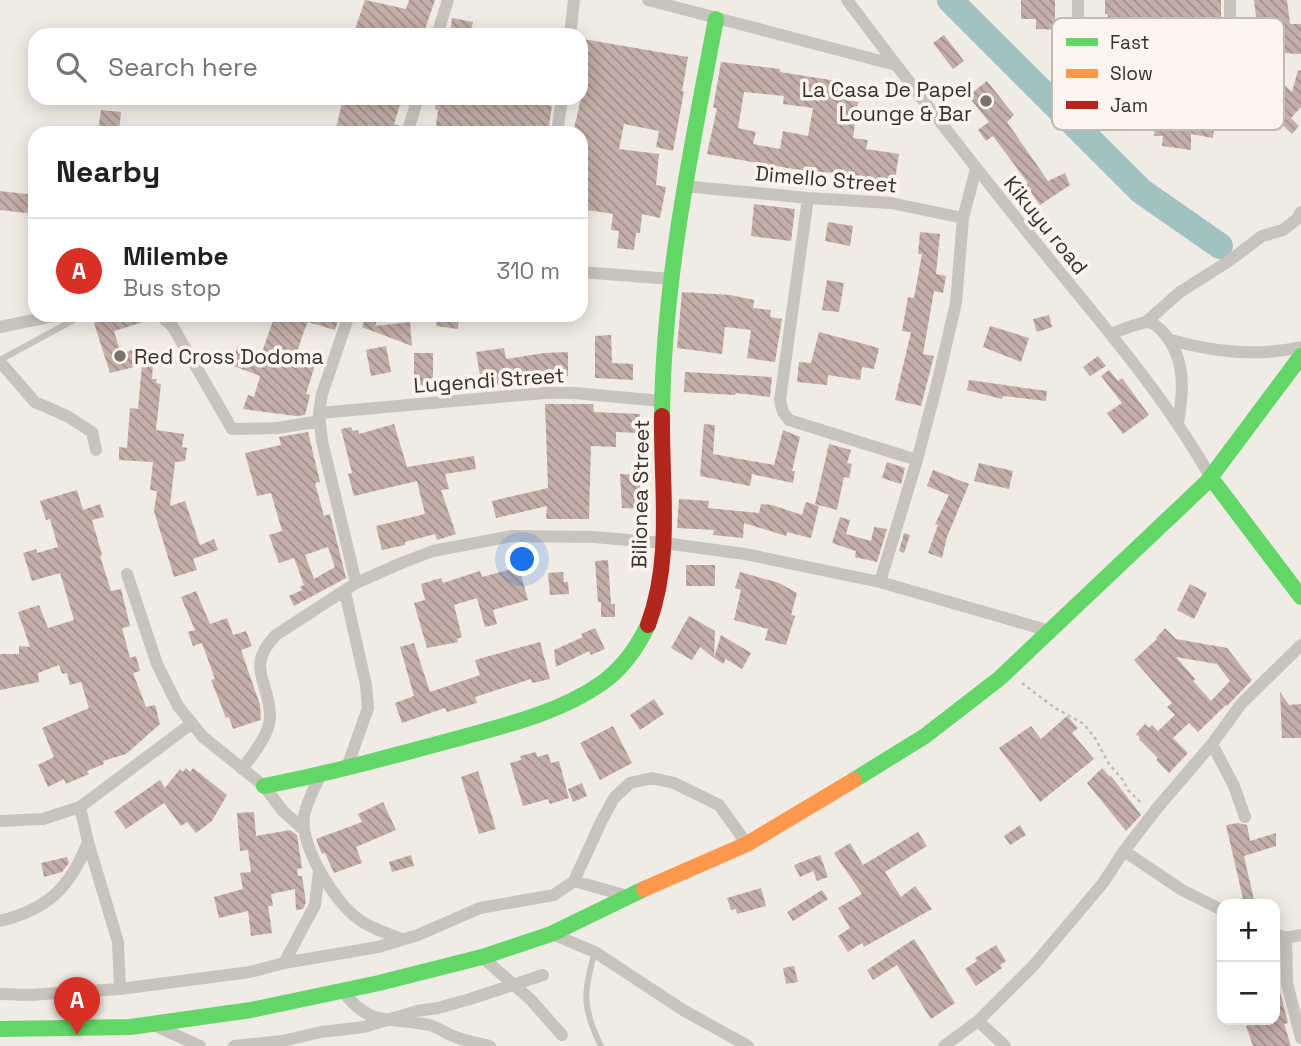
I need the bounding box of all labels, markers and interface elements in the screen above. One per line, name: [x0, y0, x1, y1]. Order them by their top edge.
legend: [1052, 18, 1284, 130]
search box: [28, 28, 588, 105]
text: Fast: [1110, 30, 1150, 55]
icon: search: [52, 48, 90, 86]
text: Search here: [108, 50, 258, 84]
text: Slow: [1110, 61, 1153, 86]
place label: La Casa De Papel Lounge & Bar: [802, 76, 972, 127]
marker: La Casa De Papel Lounge & Bar: [978, 93, 994, 109]
text: Jam: [1110, 93, 1148, 118]
text: Nearby: [56, 152, 160, 191]
street label: Dimello Street: [754, 159, 898, 199]
street label: Kikuyu road: [998, 170, 1094, 280]
text: Milembe: [123, 239, 229, 273]
text: A: [72, 256, 86, 286]
text: 310 m: [496, 256, 560, 286]
text: Bus stop: [123, 273, 221, 303]
place label: Red Cross Dodoma: [134, 343, 324, 370]
marker: Red Cross Dodoma: [112, 348, 128, 364]
street label: Lugendi Street: [413, 361, 565, 399]
street label: Bilionea Street: [625, 419, 655, 569]
your location: [505, 542, 539, 576]
map controls: [1217, 899, 1280, 1025]
button: +: [1217, 899, 1280, 962]
button: −: [1217, 962, 1280, 1025]
pin: A: [54, 977, 100, 1035]

